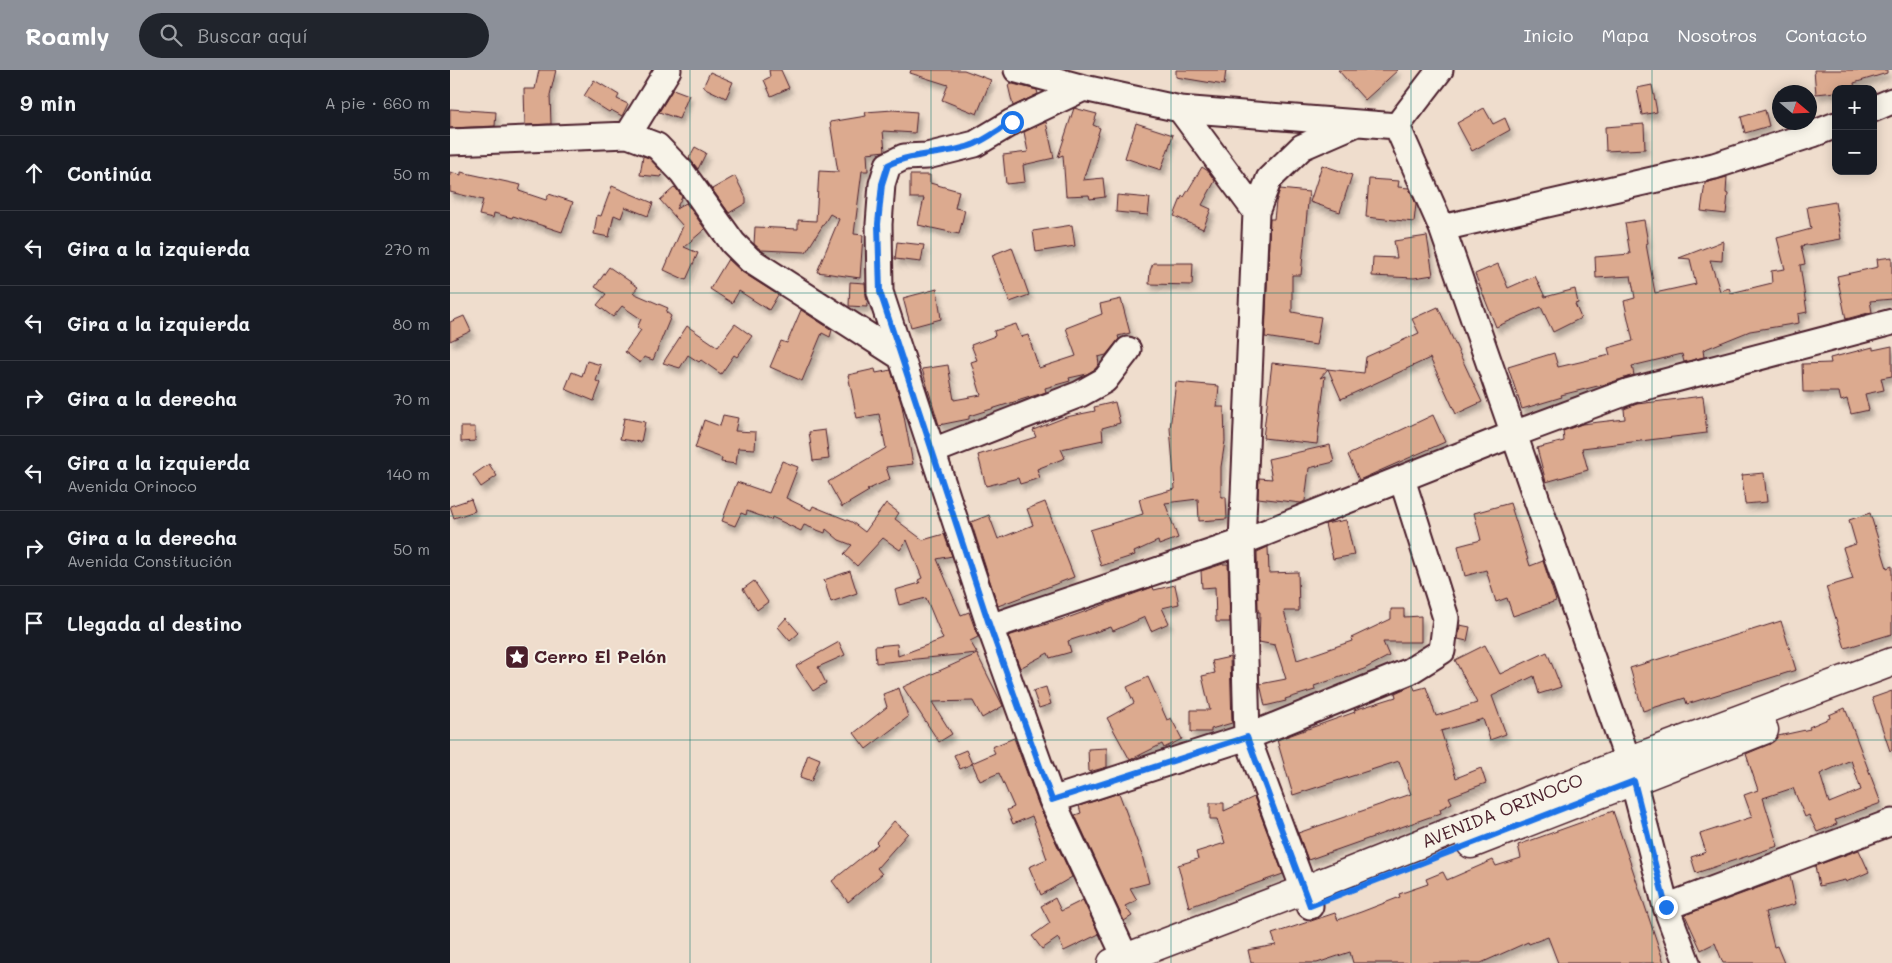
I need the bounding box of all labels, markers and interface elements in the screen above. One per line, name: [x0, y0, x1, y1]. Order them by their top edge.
search box: [139, 13, 489, 58]
text: Roamly: [25, 20, 109, 51]
icon: search: [157, 21, 185, 49]
text: Buscar aquí: [197, 23, 308, 48]
text: Inicio: [1523, 23, 1574, 47]
text: Mapa: [1602, 23, 1649, 47]
text: Nosotros: [1677, 23, 1757, 47]
text: Contacto: [1785, 23, 1867, 47]
north arrow: [1772, 85, 1817, 130]
map controls: [1832, 85, 1877, 175]
button: +: [1832, 85, 1877, 130]
text: 9 min: [20, 89, 76, 116]
text: A pie · 660 m: [325, 92, 430, 113]
route start: [1001, 111, 1024, 134]
button: −: [1832, 130, 1877, 175]
icon: ahead: [20, 159, 48, 187]
text: Continúa: [67, 161, 152, 186]
text: 50 m: [393, 163, 430, 184]
icon: left: [20, 234, 48, 262]
text: Gira a la izquierda: [67, 236, 250, 261]
text: 270 m: [384, 238, 430, 259]
icon: left: [20, 309, 48, 337]
text: Gira a la izquierda: [67, 311, 250, 336]
text: 80 m: [393, 313, 430, 334]
icon: right: [20, 384, 48, 412]
text: Gira a la derecha: [67, 386, 237, 411]
text: 70 m: [393, 388, 430, 409]
text: Gira a la izquierda: [67, 450, 250, 475]
icon: left: [20, 459, 48, 487]
text: 140 m: [386, 463, 430, 484]
text: Avenida Orinoco: [67, 475, 197, 496]
text: Gira a la derecha: [67, 525, 237, 550]
icon: right: [20, 534, 48, 562]
text: 50 m: [393, 538, 430, 559]
text: Avenida Constitución: [67, 550, 232, 571]
icon: arrive: [20, 609, 48, 637]
text: Llegada al destino: [67, 611, 242, 636]
place icon: Cerro El Pelón: [504, 644, 530, 670]
place label: Cerro El Pelón: [534, 644, 666, 668]
street label: AVENIDA ORINOCO: [1418, 767, 1586, 853]
route end: [1655, 896, 1678, 919]

